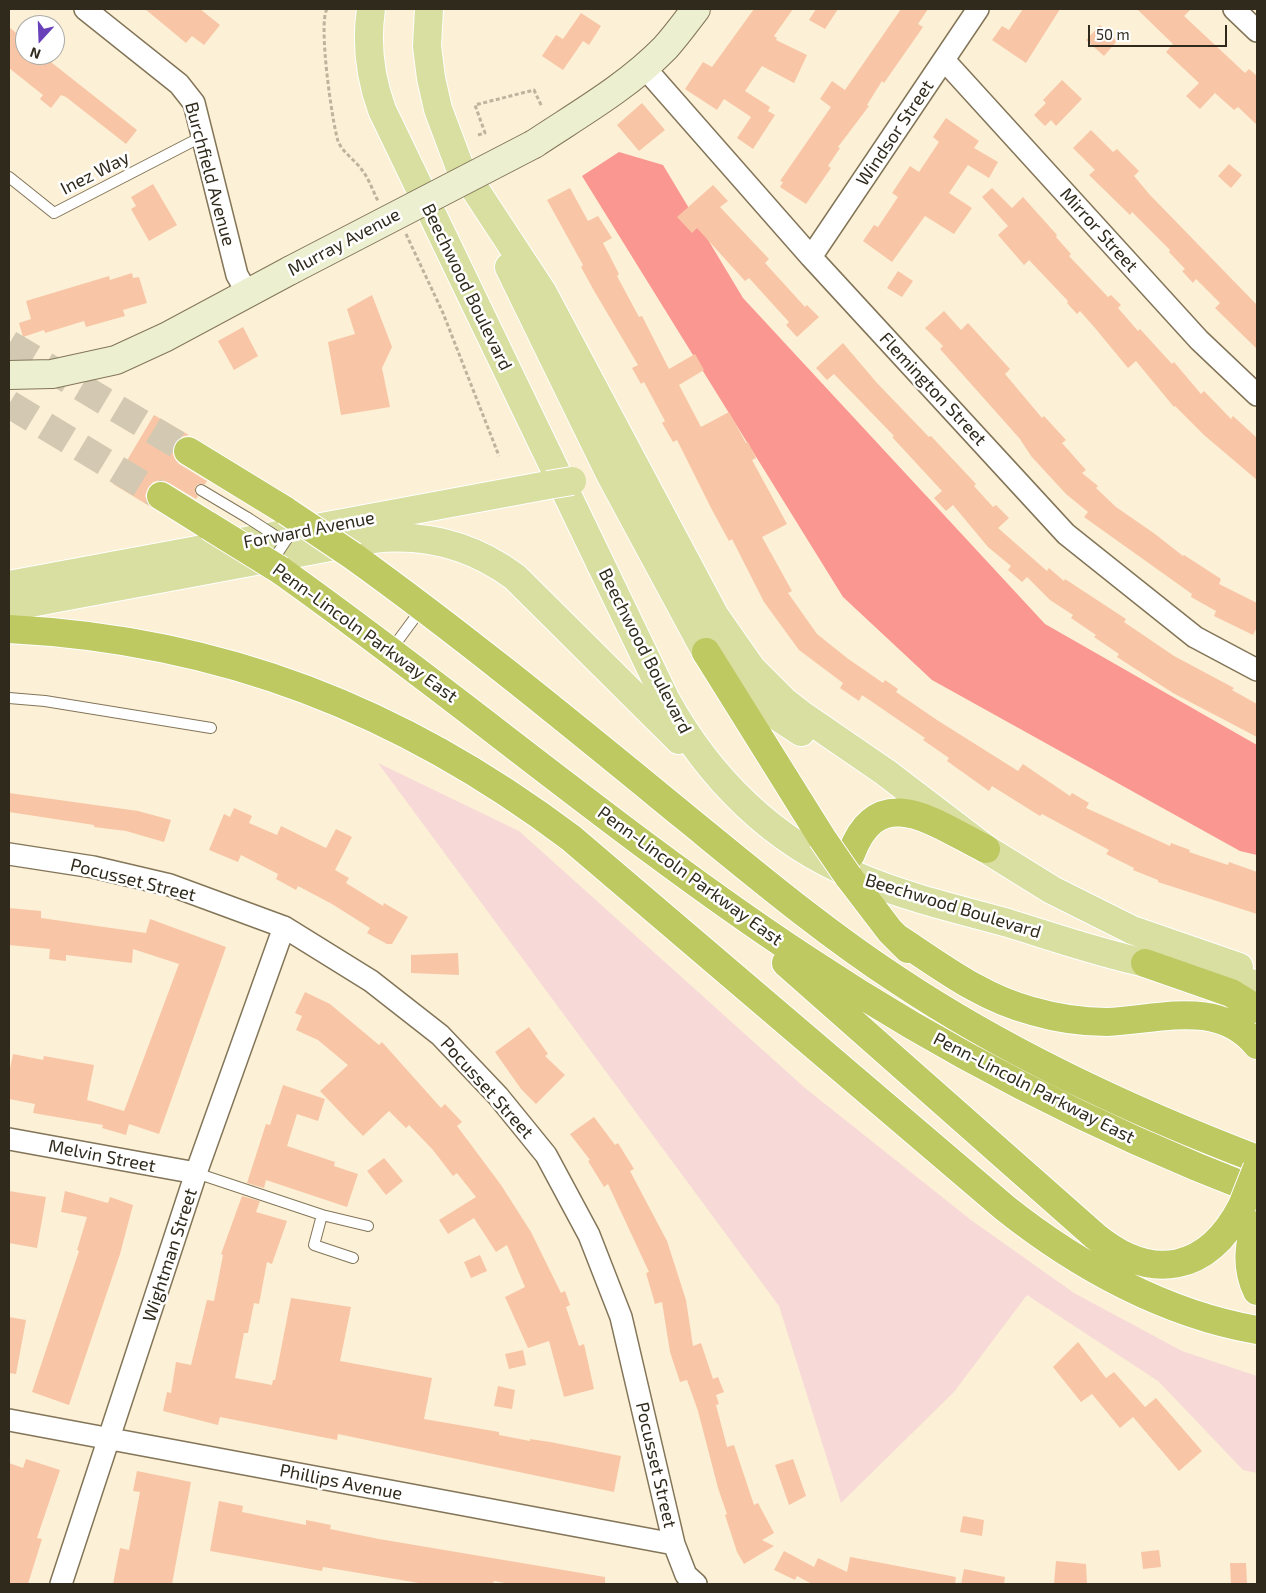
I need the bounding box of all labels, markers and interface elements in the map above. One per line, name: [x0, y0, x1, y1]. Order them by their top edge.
north arrow: [15, 15, 65, 65]
scale bar: [1091, 15, 1230, 47]
text: 50 m: [1096, 25, 1130, 43]
text: N: [27, 44, 43, 63]
street label: Windsor Street: [852, 76, 938, 190]
street label: Burchfield Avenue: [180, 100, 240, 248]
street label: Inez Way: [57, 147, 133, 199]
street label: Mirror Street: [1056, 183, 1142, 277]
street label: Beechwood Boulevard: [417, 200, 517, 374]
street label: Murray Avenue: [284, 203, 404, 281]
street label: Flemington Street: [875, 328, 991, 450]
street label: Forward Avenue: [242, 507, 376, 553]
street label: Penn-Lincoln Parkway East: [268, 559, 462, 707]
street label: Beechwood Boulevard: [594, 565, 696, 737]
street label: Penn-Lincoln Parkway East: [593, 802, 787, 950]
street label: Pocusset Street: [68, 854, 198, 906]
street label: Beechwood Boulevard: [863, 869, 1043, 943]
street label: Penn-Lincoln Parkway East: [930, 1028, 1138, 1148]
street label: Pocusset Street: [436, 1033, 538, 1143]
street label: Melvin Street: [46, 1135, 158, 1177]
street label: Wightman Street: [138, 1186, 202, 1324]
street label: Pocusset Street: [631, 1400, 681, 1530]
street label: Phillips Avenue: [278, 1460, 404, 1504]

